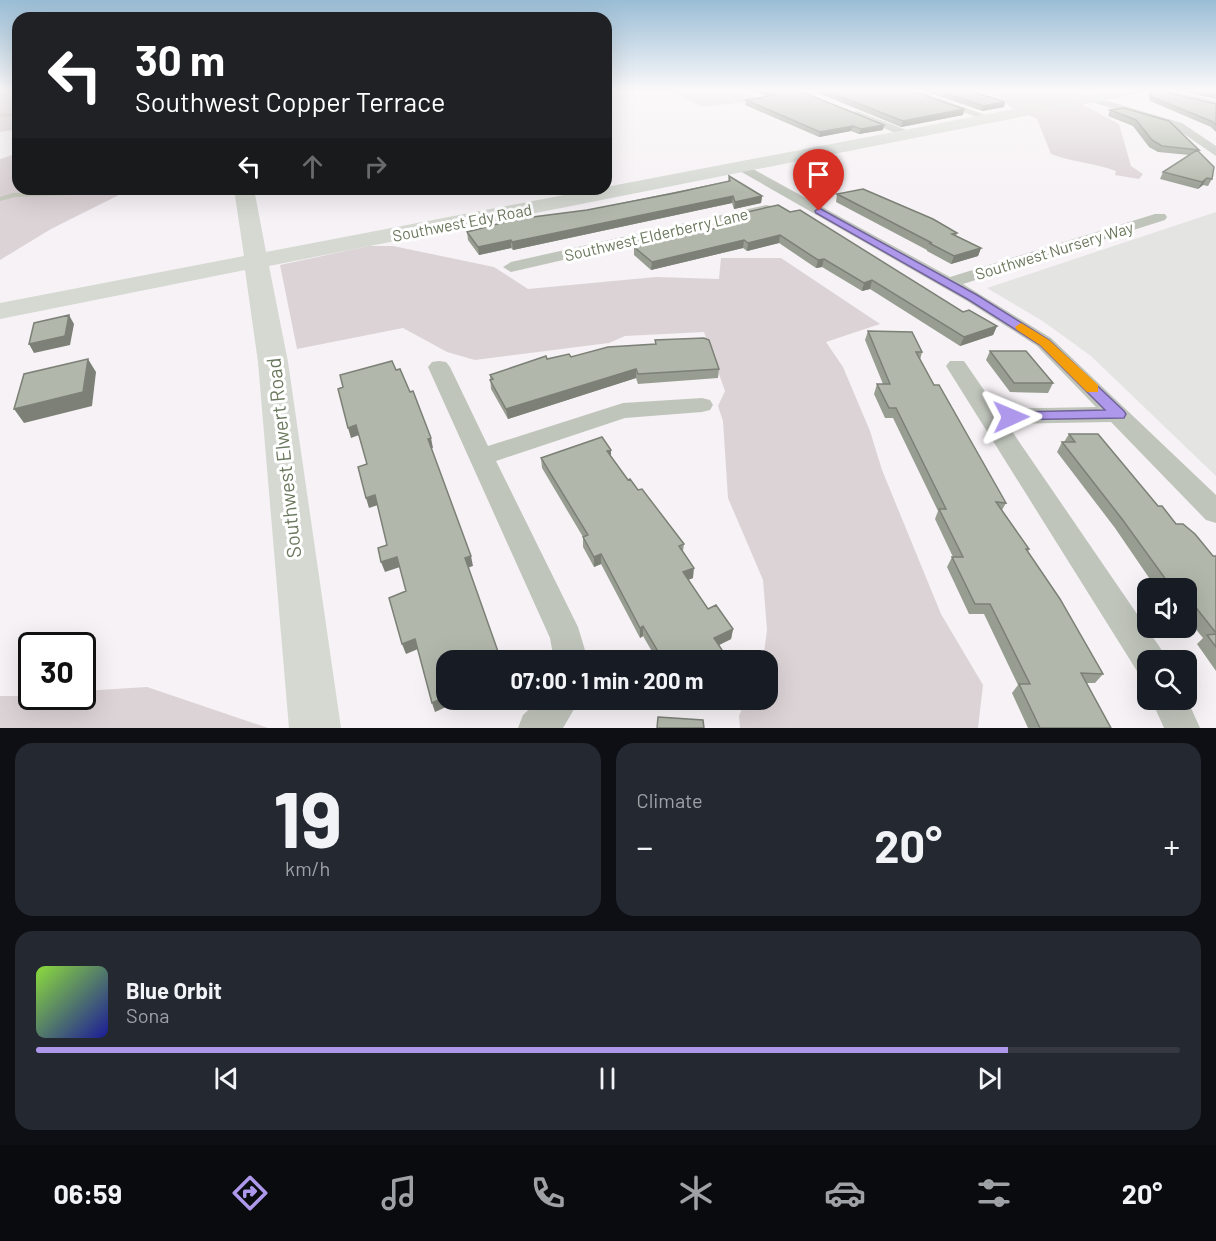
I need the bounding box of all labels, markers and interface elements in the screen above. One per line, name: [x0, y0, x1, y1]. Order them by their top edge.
text: 30 m: [135, 34, 225, 84]
icon: left: [36, 36, 114, 114]
text: Southwest Copper Terrace: [135, 85, 445, 117]
pin: [793, 149, 844, 211]
icon: left: [233, 150, 266, 183]
icon: ahead: [296, 150, 329, 183]
icon: right: [359, 150, 392, 183]
icon: arrive: [802, 158, 835, 191]
street label: Southwest Edy Road: [391, 199, 533, 245]
street label: Southwest Elderberry Lane: [562, 204, 750, 264]
street label: Southwest Nursery Way: [973, 217, 1136, 283]
street label: Southwest Elwert Road: [261, 357, 305, 559]
position arrow: [979, 385, 1043, 449]
map controls: [1137, 578, 1197, 710]
button: sound: [1137, 578, 1197, 638]
speed limit sign: 30: [18, 632, 96, 710]
button: search: [1137, 650, 1197, 710]
text: 07:00 · 1 min · 200 m: [511, 667, 703, 693]
text: 19: [273, 770, 342, 864]
text: Climate: [637, 788, 703, 812]
text: 20°: [874, 818, 942, 872]
text: −: [637, 826, 653, 866]
text: +: [1164, 826, 1180, 866]
text: km/h: [285, 856, 330, 880]
text: Blue Orbit: [126, 977, 222, 1003]
text: Sona: [126, 1003, 170, 1027]
icon: previous: [210, 1062, 243, 1095]
icon: pause: [591, 1062, 624, 1095]
icon: next: [973, 1062, 1006, 1095]
icon: directions: [229, 1172, 271, 1214]
icon: music: [378, 1172, 420, 1214]
icon: phone: [527, 1172, 569, 1214]
icon: climate: [675, 1172, 717, 1214]
icon: car: [824, 1172, 866, 1214]
icon: filters: [973, 1172, 1015, 1214]
text: 06:59: [53, 1177, 122, 1209]
text: 20°: [1122, 1177, 1162, 1209]

